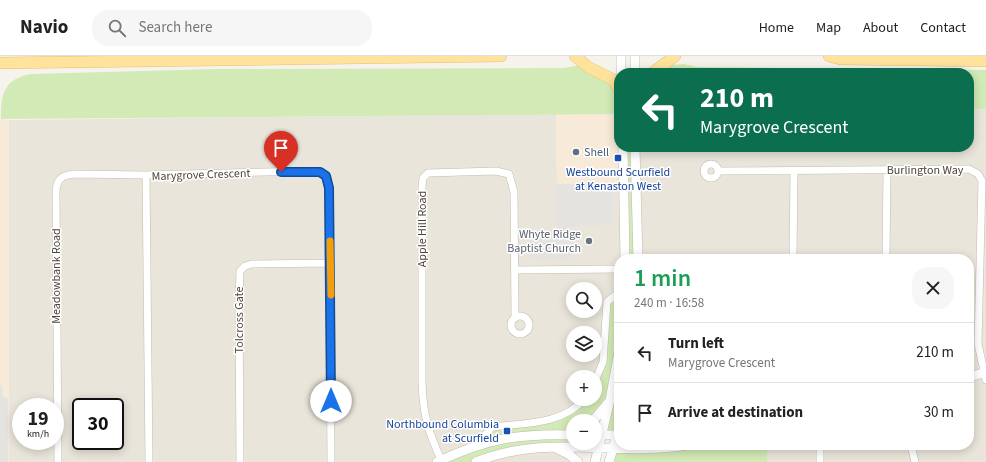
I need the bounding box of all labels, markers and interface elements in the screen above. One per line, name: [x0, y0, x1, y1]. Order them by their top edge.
search box: [92, 10, 372, 46]
text: Navio: [20, 14, 68, 41]
icon: search: [106, 17, 128, 39]
text: Search here: [138, 17, 212, 38]
text: Home: [759, 18, 794, 38]
text: Map: [816, 18, 841, 38]
text: About: [863, 18, 898, 38]
text: Contact: [920, 18, 966, 38]
text: 210 m: [700, 78, 774, 118]
icon: left: [634, 84, 686, 136]
text: Marygrove Crescent: [700, 115, 848, 140]
pin: [264, 131, 298, 172]
icon: arrive: [270, 137, 292, 159]
place label: Shell: [584, 144, 609, 161]
marker: Shell: [571, 147, 581, 157]
marker: Westbound Scurfield at Kenaston West: [613, 153, 623, 163]
street label: Burlington Way: [887, 162, 964, 179]
place label: Westbound Scurfield at Kenaston West: [566, 164, 670, 195]
street label: Marygrove Crescent: [151, 165, 251, 185]
street label: Apple Hill Road: [414, 191, 431, 267]
place label: Whyte Ridge Baptist Church: [507, 226, 581, 257]
street label: Meadowbank Road: [48, 228, 65, 324]
marker: Whyte Ridge Baptist Church: [584, 236, 594, 246]
text: 1 min: [634, 261, 691, 296]
button: close: [912, 267, 954, 309]
map controls: [566, 282, 602, 450]
button: search: [566, 282, 602, 318]
street label: Tolcross Gate: [231, 287, 248, 353]
text: 240 m · 16:58: [634, 294, 704, 312]
button: layers: [566, 326, 602, 362]
text: Turn left: [668, 333, 724, 354]
icon: left: [634, 342, 656, 364]
text: 210 m: [916, 342, 954, 363]
text: Marygrove Crescent: [668, 354, 775, 372]
button: +: [566, 370, 602, 406]
position arrow: [310, 380, 352, 422]
speed limit sign: 30: [72, 398, 124, 450]
icon: arrive: [634, 402, 656, 424]
text: Arrive at destination: [668, 402, 803, 423]
text: 30 m: [924, 402, 954, 423]
text: 19: [27, 405, 49, 433]
button: −: [566, 414, 602, 450]
place label: Northbound Columbia at Scurfield: [386, 416, 499, 447]
marker: Northbound Columbia at Scurfield: [502, 426, 512, 436]
text: km/h: [27, 427, 49, 441]

